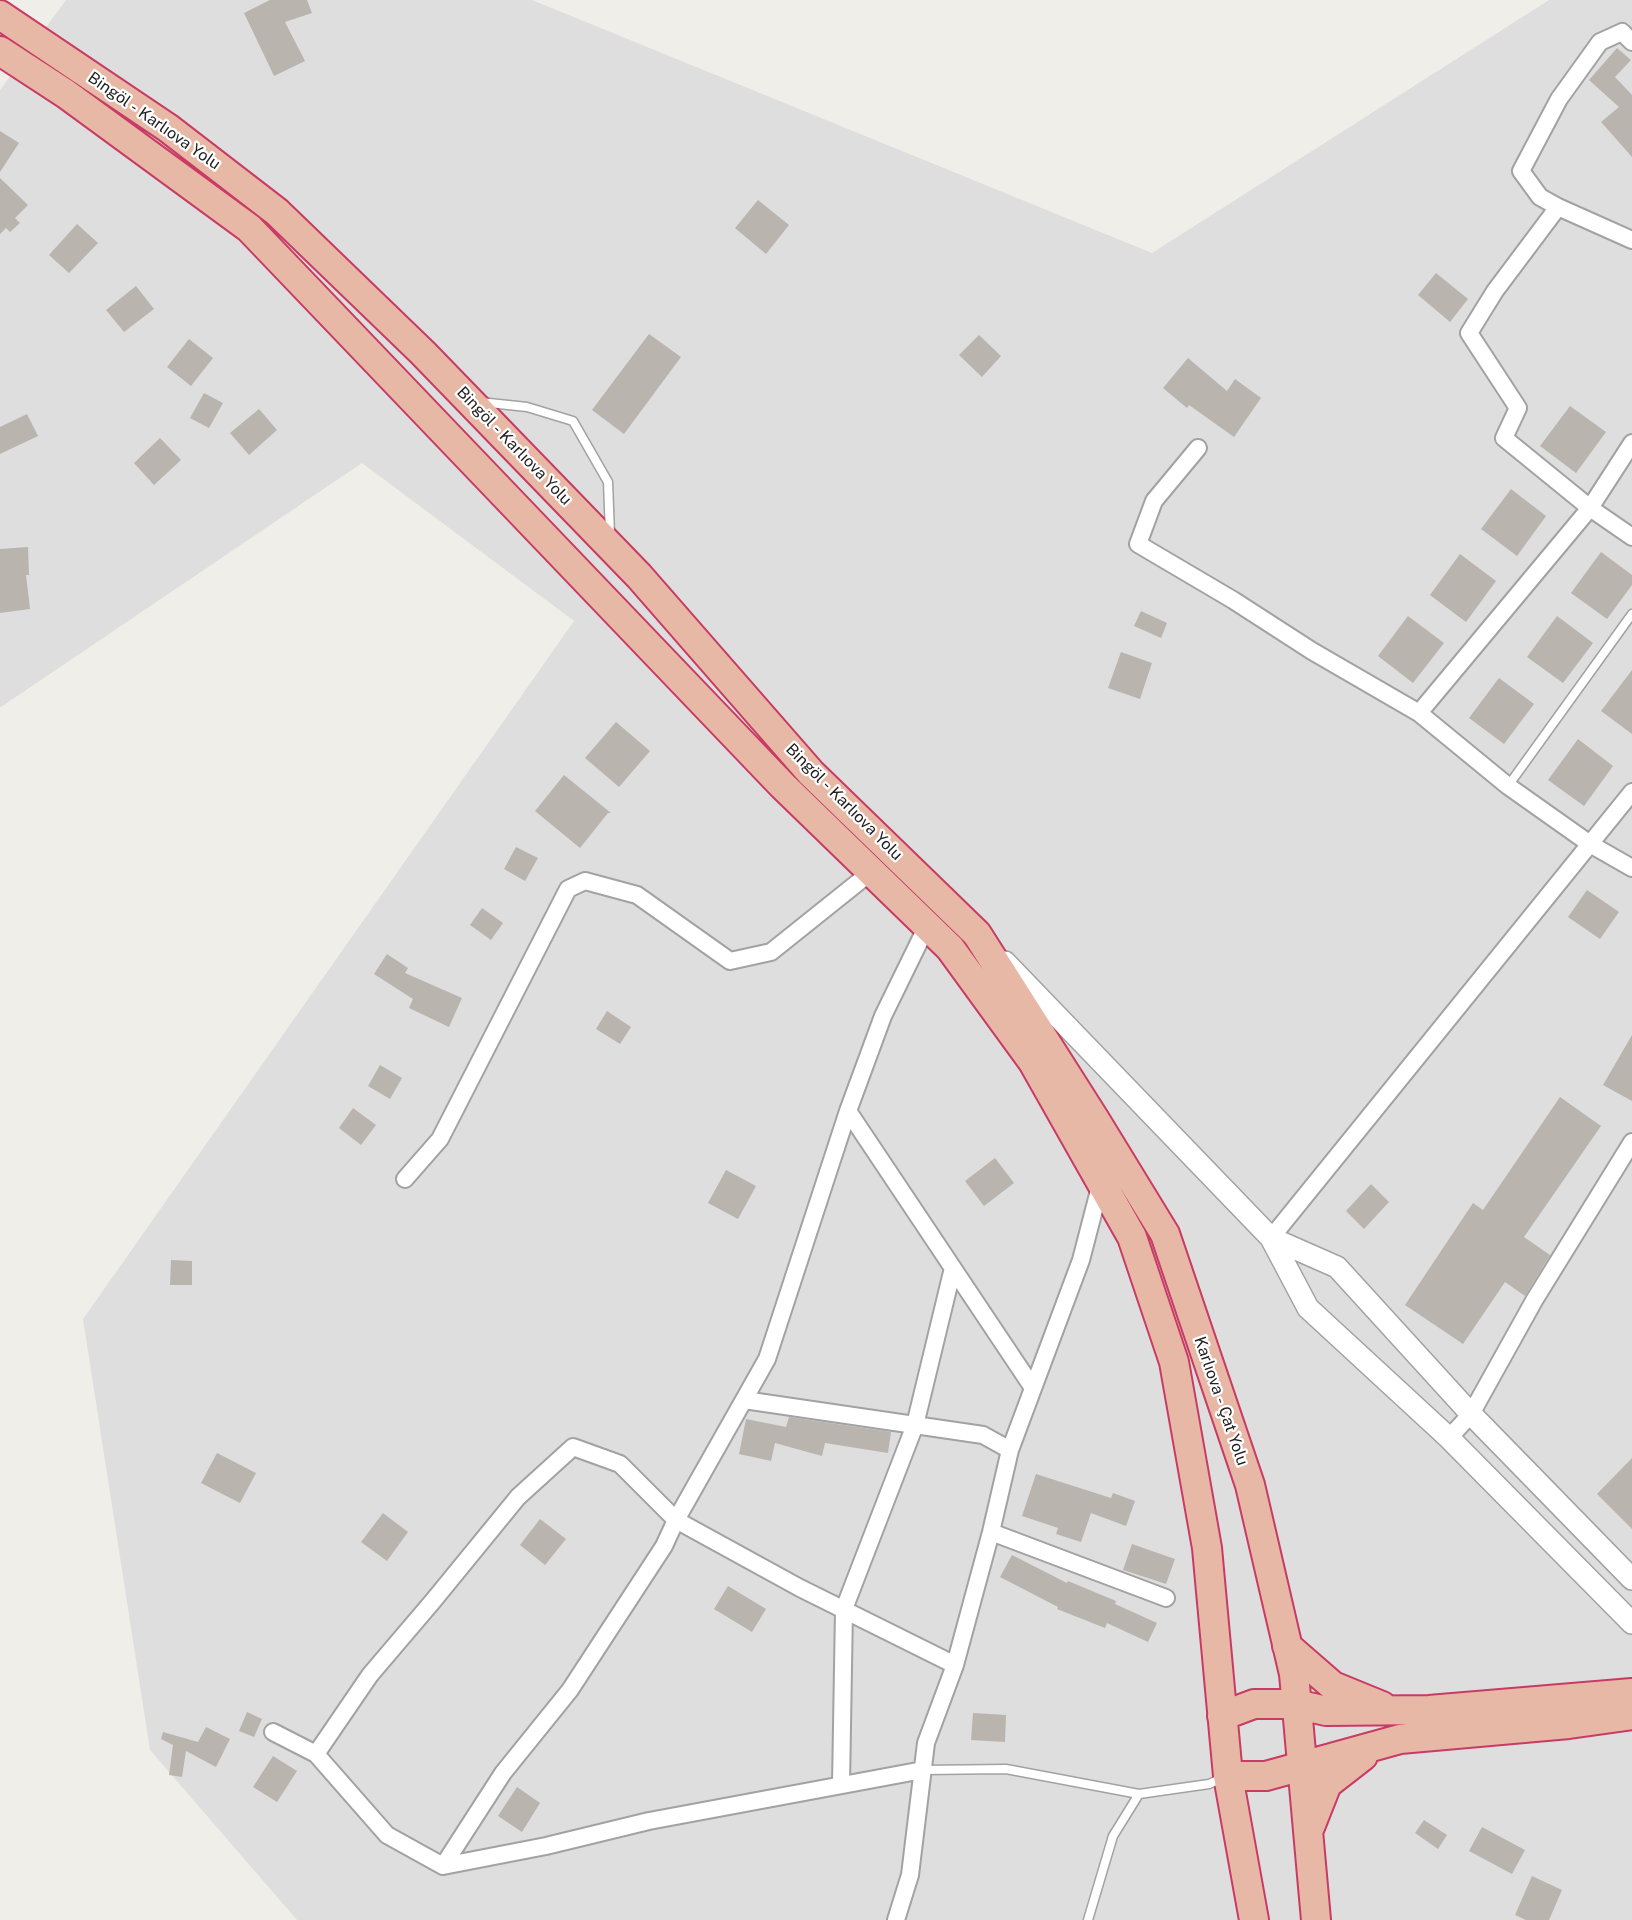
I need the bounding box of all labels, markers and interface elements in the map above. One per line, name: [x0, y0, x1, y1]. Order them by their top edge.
street label: Bingöl - Karlıova Yolu: [84, 68, 224, 174]
street label: Bingöl - Karlıova Yolu: [453, 383, 575, 509]
street label: Bingöl - Karlıova Yolu: [782, 740, 906, 864]
street label: Karlıova - Çat Yolu: [1190, 1334, 1252, 1468]

